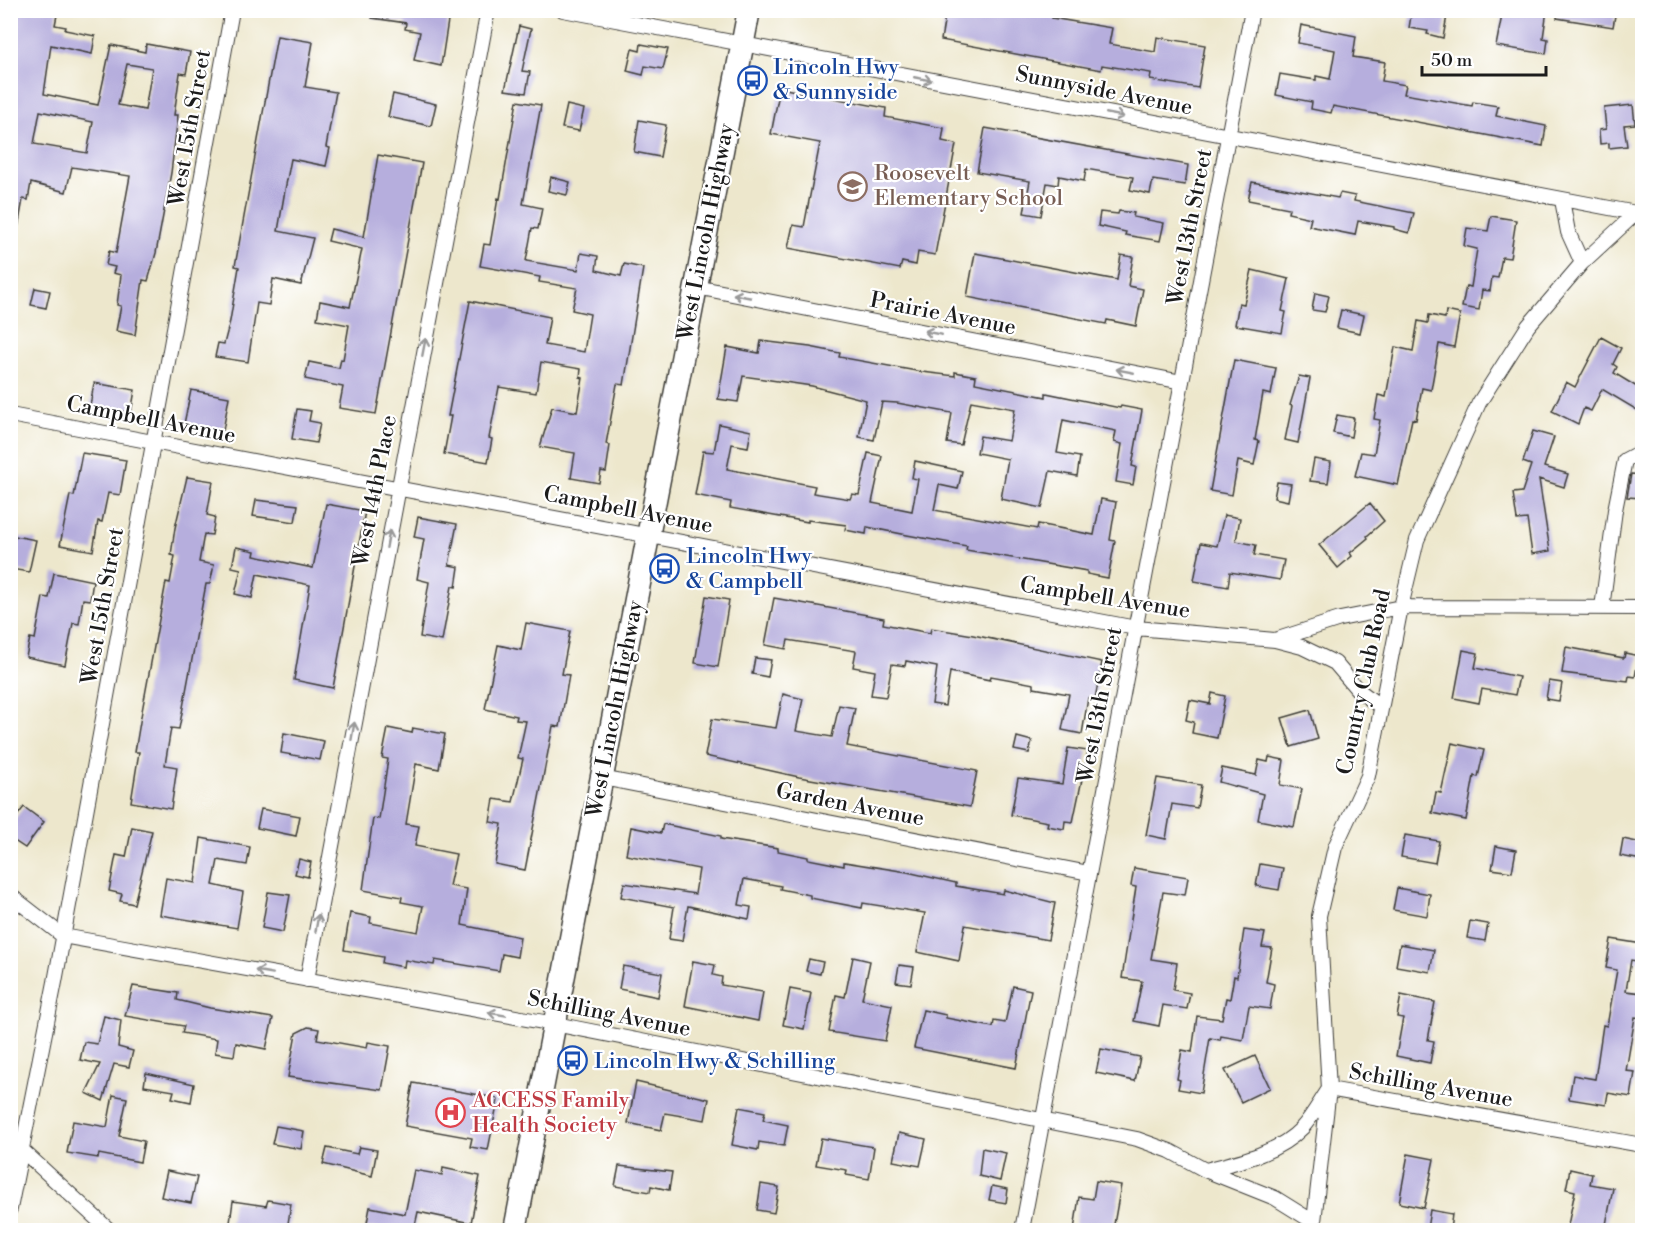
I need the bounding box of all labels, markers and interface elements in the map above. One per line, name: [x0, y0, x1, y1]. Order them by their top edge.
scale bar: [1422, 39, 1546, 77]
street label: West 15th Street: [163, 47, 217, 210]
text: 50 m: [1431, 49, 1473, 72]
place label: Lincoln Hwy & Sunnyside: [773, 54, 899, 106]
street label: Sunnyside Avenue: [1013, 61, 1195, 121]
bus stop icon: Lincoln Hwy & Sunnyside: [736, 64, 768, 96]
one-way arrow: [913, 74, 933, 85]
one-way arrow: [1105, 110, 1124, 121]
street label: West Lincoln Highway: [672, 121, 740, 344]
street label: West 13th Street: [1161, 146, 1218, 309]
place label: Roosevelt Elementary School: [874, 160, 1064, 212]
school or university icon: Roosevelt Elementary School: [837, 170, 869, 202]
street label: Prairie Avenue: [868, 287, 1018, 341]
one-way arrow: [733, 290, 752, 301]
one-way arrow: [924, 327, 944, 338]
one-way arrow: [419, 338, 430, 358]
one-way arrow: [1115, 365, 1135, 376]
street label: Campbell Avenue: [64, 390, 238, 450]
street label: West 14th Place: [347, 413, 403, 570]
street label: Campbell Avenue: [541, 480, 715, 540]
street label: West 15th Street: [76, 525, 130, 688]
one-way arrow: [383, 530, 394, 549]
place label: Lincoln Hwy & Campbell: [686, 543, 812, 595]
bus stop icon: Lincoln Hwy & Campbell: [649, 553, 681, 585]
street label: Campbell Avenue: [1018, 571, 1192, 625]
street label: Country Club Road: [1331, 586, 1397, 777]
street label: West Lincoln Highway: [581, 598, 649, 821]
street label: West 13th Street: [1071, 624, 1128, 787]
one-way arrow: [347, 721, 358, 741]
street label: Garden Avenue: [774, 777, 926, 833]
one-way arrow: [312, 913, 323, 933]
one-way arrow: [254, 966, 274, 977]
street label: Schilling Avenue: [525, 985, 693, 1043]
one-way arrow: [488, 1008, 507, 1019]
bus stop icon: Lincoln Hwy & Schilling: [557, 1045, 589, 1077]
place label: Lincoln Hwy & Schilling: [594, 1048, 836, 1075]
street label: Schilling Avenue: [1347, 1058, 1515, 1114]
place label: ACCESS Family Health Society: [471, 1087, 630, 1139]
hospital icon: ACCESS Family Health Society: [435, 1097, 467, 1129]

